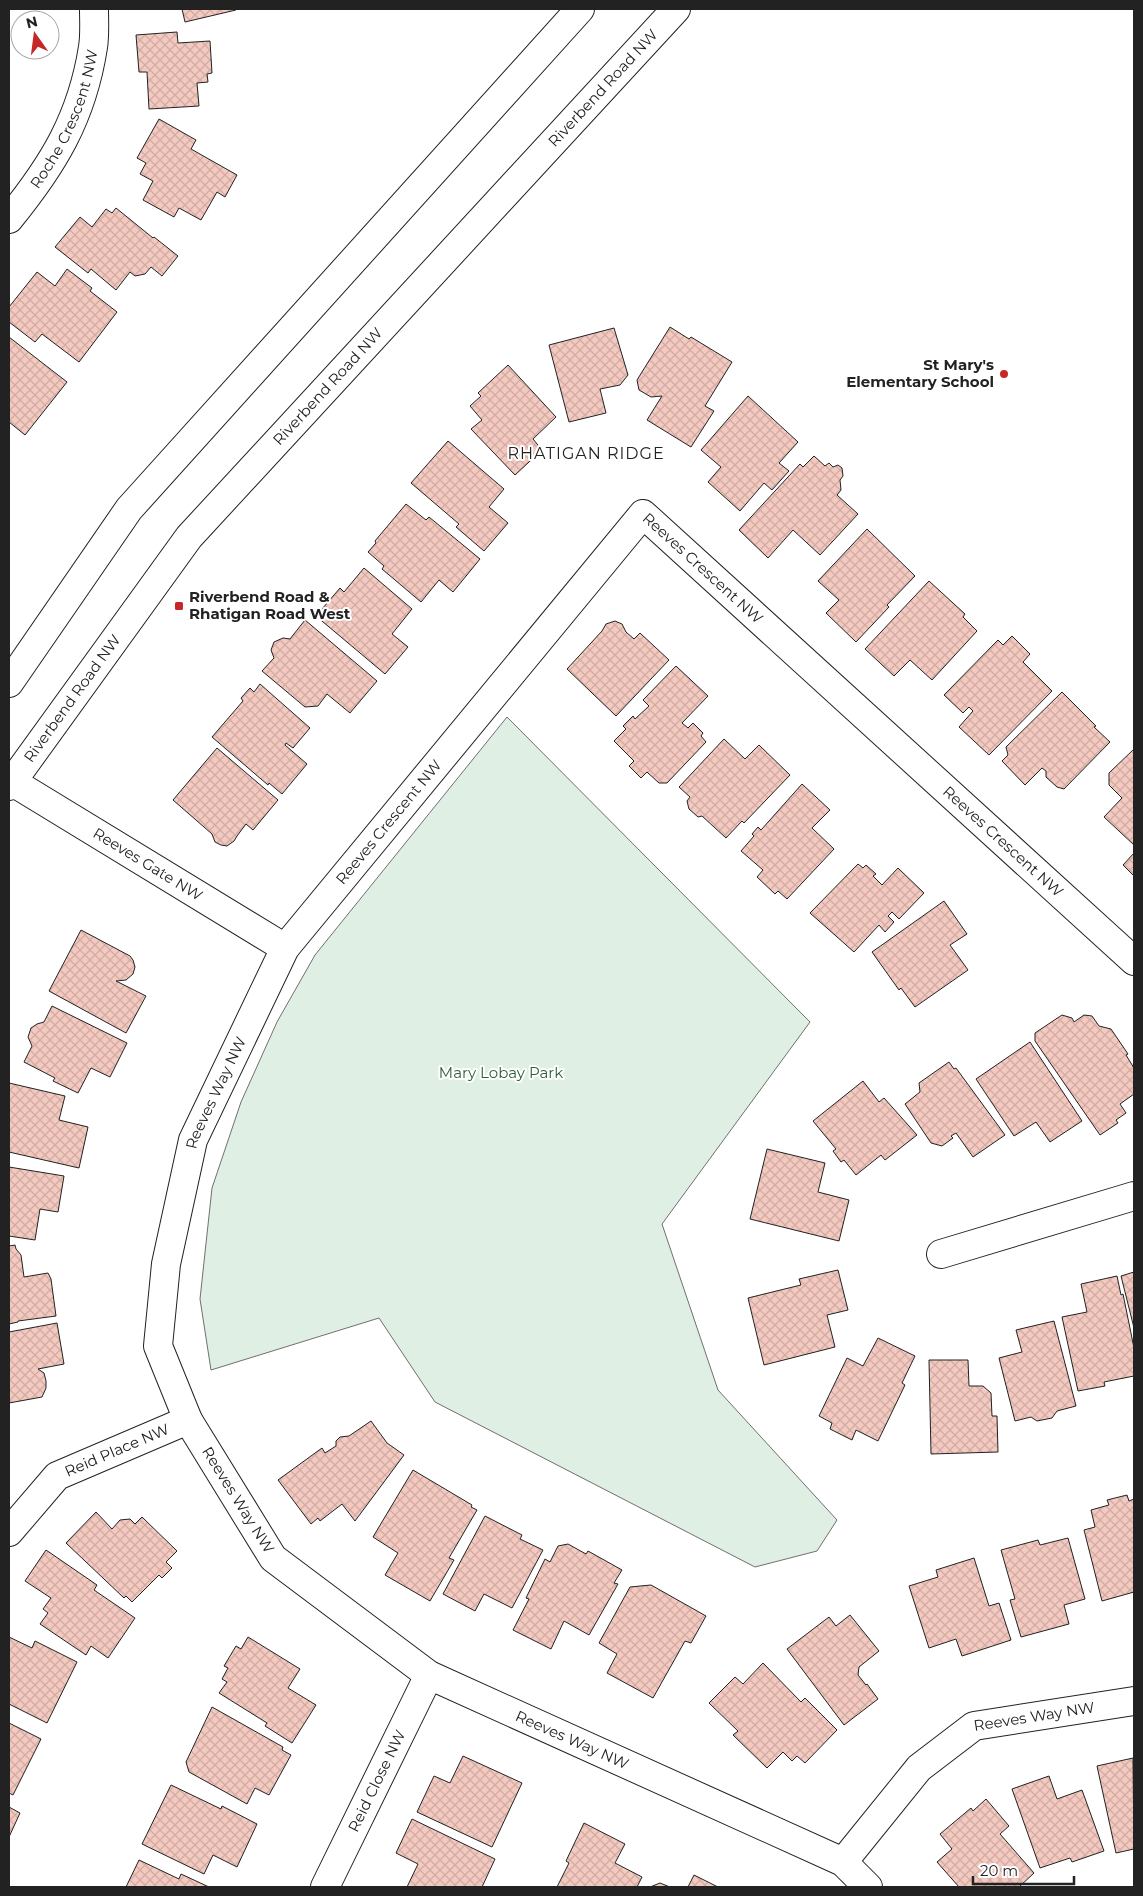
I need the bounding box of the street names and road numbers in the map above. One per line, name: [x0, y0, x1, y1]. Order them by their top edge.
street label: Riverbend Road NW: [544, 25, 662, 150]
street label: Roche Crescent NW: [26, 48, 102, 192]
street label: Riverbend Road NW: [269, 323, 387, 449]
street label: Reeves Crescent NW: [639, 508, 767, 628]
street label: Riverbend Road NW: [19, 630, 125, 766]
street label: Reeves Crescent NW: [331, 755, 446, 888]
street label: Reeves Crescent NW: [939, 782, 1068, 901]
street label: Reeves Gate NW: [90, 823, 206, 905]
street label: Reeves Way NW: [181, 1033, 250, 1151]
street label: Reid Place NW: [62, 1419, 172, 1481]
street label: Reeves Way NW: [198, 1443, 279, 1557]
street label: Reeves Way NW: [972, 1697, 1096, 1735]
street label: Reeves Way NW: [513, 1706, 632, 1773]
street label: Reid Close NW: [344, 1726, 410, 1835]

